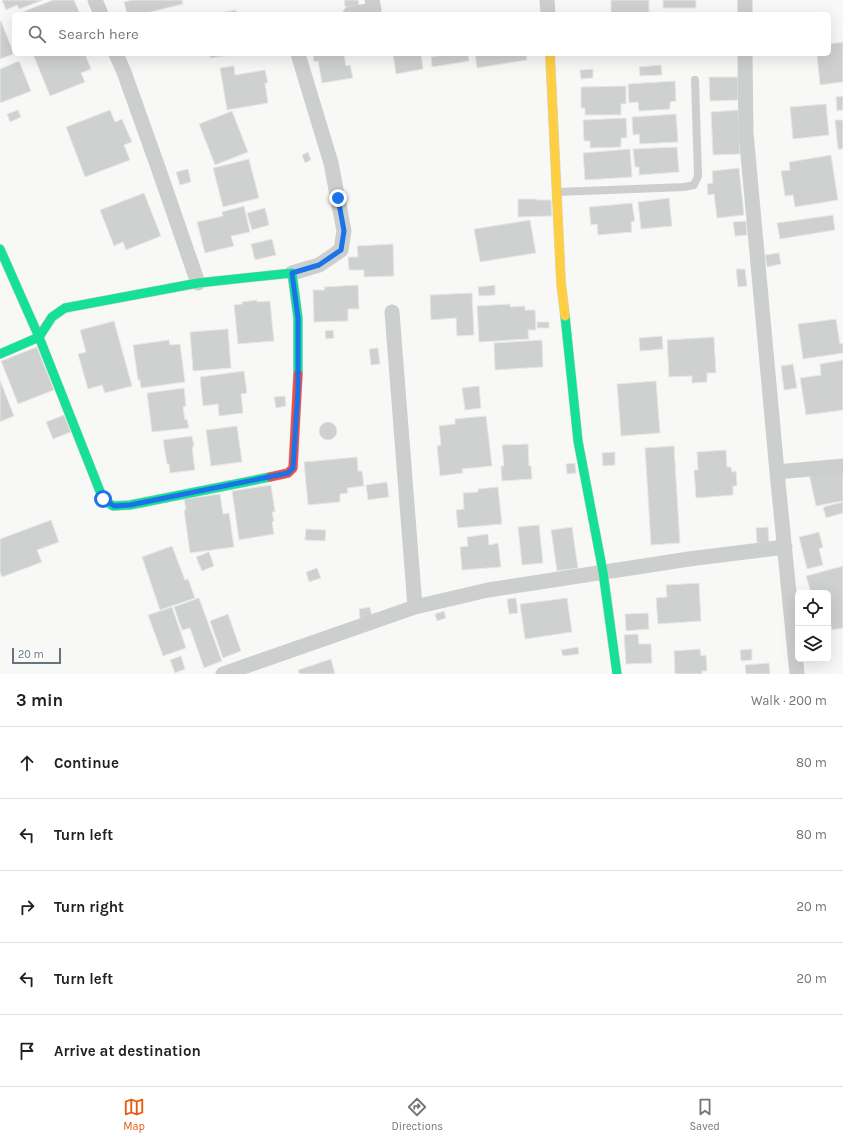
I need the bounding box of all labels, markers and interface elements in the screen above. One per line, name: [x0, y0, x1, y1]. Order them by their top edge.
search box: [12, 12, 831, 56]
icon: search: [26, 23, 48, 45]
text: Search here: [58, 25, 139, 43]
route end: [329, 189, 347, 207]
route start: [94, 490, 112, 508]
map controls: [795, 590, 831, 662]
button: locate: [795, 590, 831, 626]
button: layers: [795, 626, 831, 662]
scale bar: [12, 646, 61, 665]
text: 20 m: [18, 648, 44, 661]
text: 3 min: [16, 690, 63, 710]
text: Walk · 200 m: [751, 693, 827, 708]
icon: ahead: [16, 752, 38, 774]
text: Continue: [54, 754, 119, 772]
text: 80 m: [796, 755, 827, 770]
icon: left: [16, 824, 38, 846]
text: Turn left: [54, 826, 113, 844]
text: 80 m: [796, 827, 827, 842]
icon: right: [16, 896, 38, 918]
text: Turn right: [54, 898, 124, 916]
text: 20 m: [797, 899, 827, 914]
icon: left: [16, 968, 38, 990]
text: Turn left: [54, 970, 113, 988]
text: 20 m: [797, 971, 827, 986]
icon: arrive: [16, 1040, 38, 1062]
text: Arrive at destination: [54, 1042, 201, 1060]
tab: Map: [123, 1096, 145, 1133]
tab: Directions: [391, 1096, 443, 1133]
tab: Saved: [689, 1096, 720, 1133]

